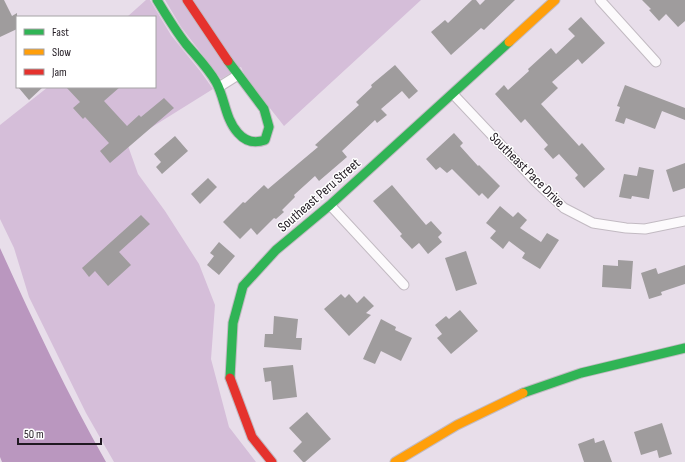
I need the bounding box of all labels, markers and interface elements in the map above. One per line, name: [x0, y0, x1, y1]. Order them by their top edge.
legend: [16, 16, 156, 88]
text: Fast: [52, 25, 69, 40]
text: Slow: [52, 45, 71, 60]
text: Jam: [51, 65, 67, 80]
street label: Southeast Pace Drive: [486, 129, 568, 211]
street label: Southeast Peru Street: [274, 155, 364, 235]
scale bar: [18, 420, 101, 446]
text: 50 m: [24, 427, 44, 442]

